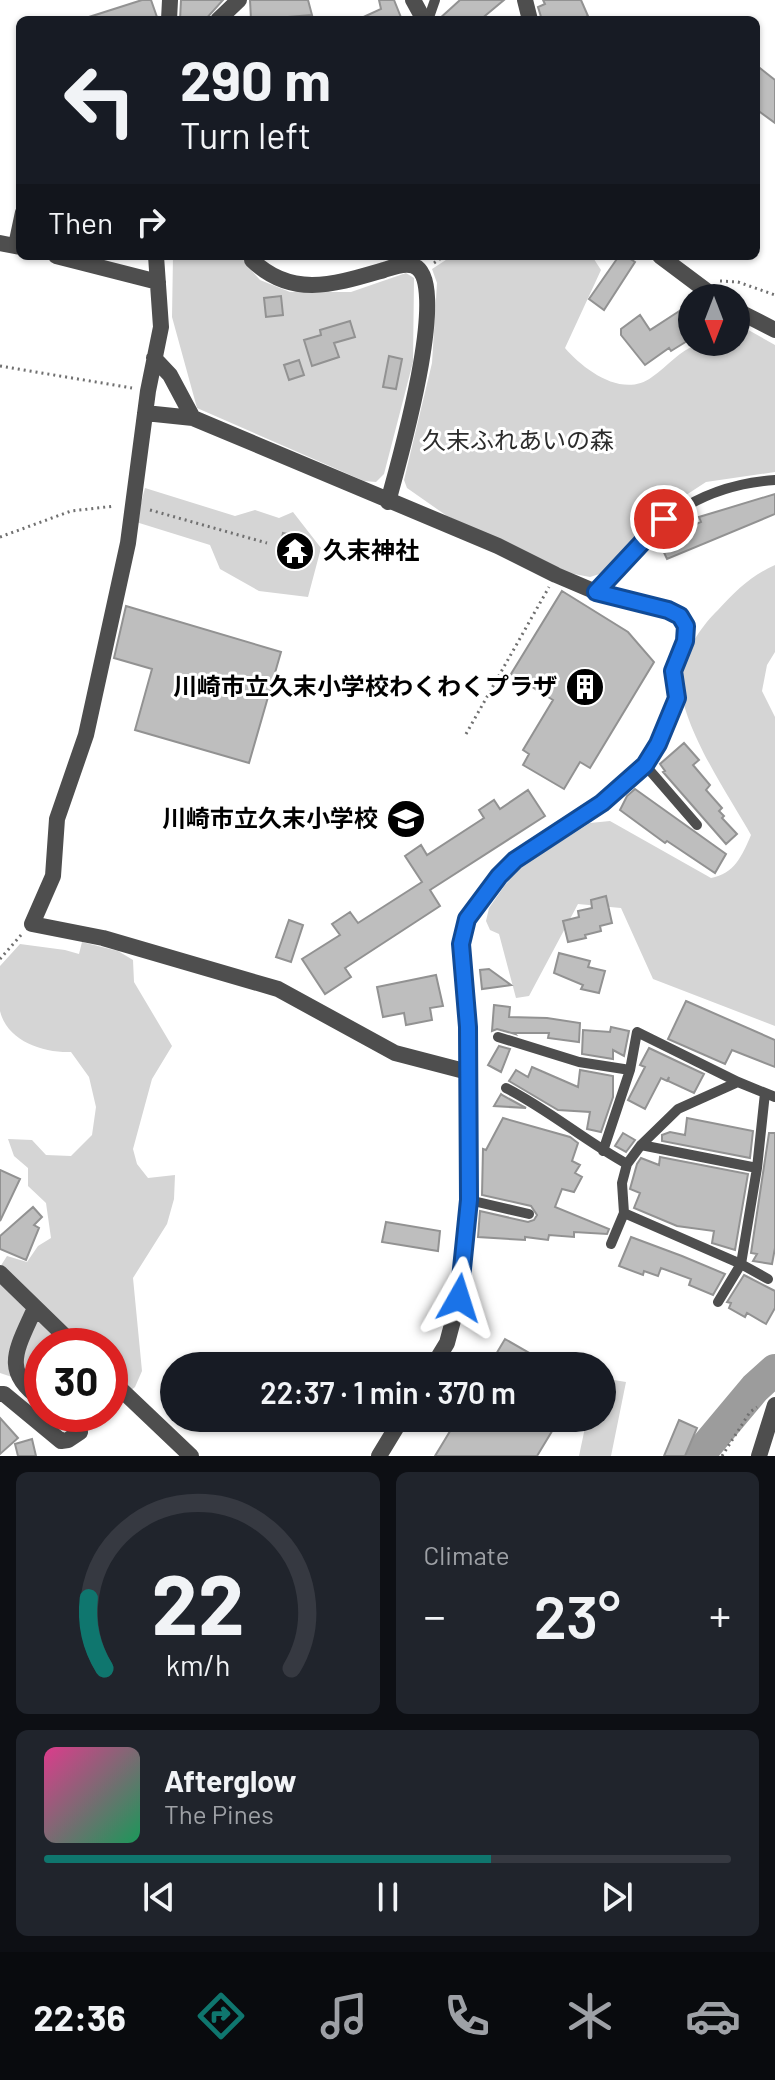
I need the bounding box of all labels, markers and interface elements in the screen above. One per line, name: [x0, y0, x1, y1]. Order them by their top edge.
text: 290 m: [180, 45, 331, 112]
icon: left: [48, 48, 152, 152]
text: Turn left: [180, 113, 311, 156]
icon: right: [129, 200, 173, 244]
text: Then: [48, 204, 113, 240]
north arrow: [678, 284, 750, 356]
map controls: [678, 284, 750, 356]
park label: 久末ふれあいの森: [422, 425, 614, 454]
pin: [630, 485, 698, 553]
icon: arrive: [642, 497, 686, 541]
temple icon: 久末神社: [274, 530, 316, 572]
place label: 久末神社: [323, 535, 419, 564]
building icon: 川崎市立久末小学校わくわくプラザ: [564, 666, 606, 708]
place label: 川崎市立久末小学校わくわくプラザ: [173, 671, 557, 700]
school or university icon: 川崎市立久末小学校: [385, 798, 427, 840]
place label: 川崎市立久末小学校: [162, 803, 378, 832]
position arrow: [417, 1256, 501, 1340]
speed limit sign: 30: [24, 1328, 128, 1432]
text: 22:37 · 1 min · 370 m: [260, 1374, 516, 1410]
text: Climate: [424, 1539, 510, 1570]
text: 22: [151, 1552, 244, 1652]
text: 23°: [534, 1579, 621, 1651]
text: −: [424, 1588, 446, 1641]
text: +: [709, 1588, 731, 1641]
text: km/h: [165, 1647, 230, 1682]
text: Afterglow: [164, 1762, 297, 1798]
text: The Pines: [164, 1798, 274, 1829]
icon: previous: [137, 1875, 181, 1919]
icon: pause: [366, 1875, 410, 1919]
icon: next: [595, 1875, 639, 1919]
icon: directions: [193, 1988, 249, 2044]
icon: music: [316, 1988, 372, 2044]
icon: phone: [439, 1988, 495, 2044]
icon: climate: [562, 1988, 618, 2044]
icon: car: [685, 1988, 741, 2044]
text: 22:36: [34, 1995, 126, 2038]

